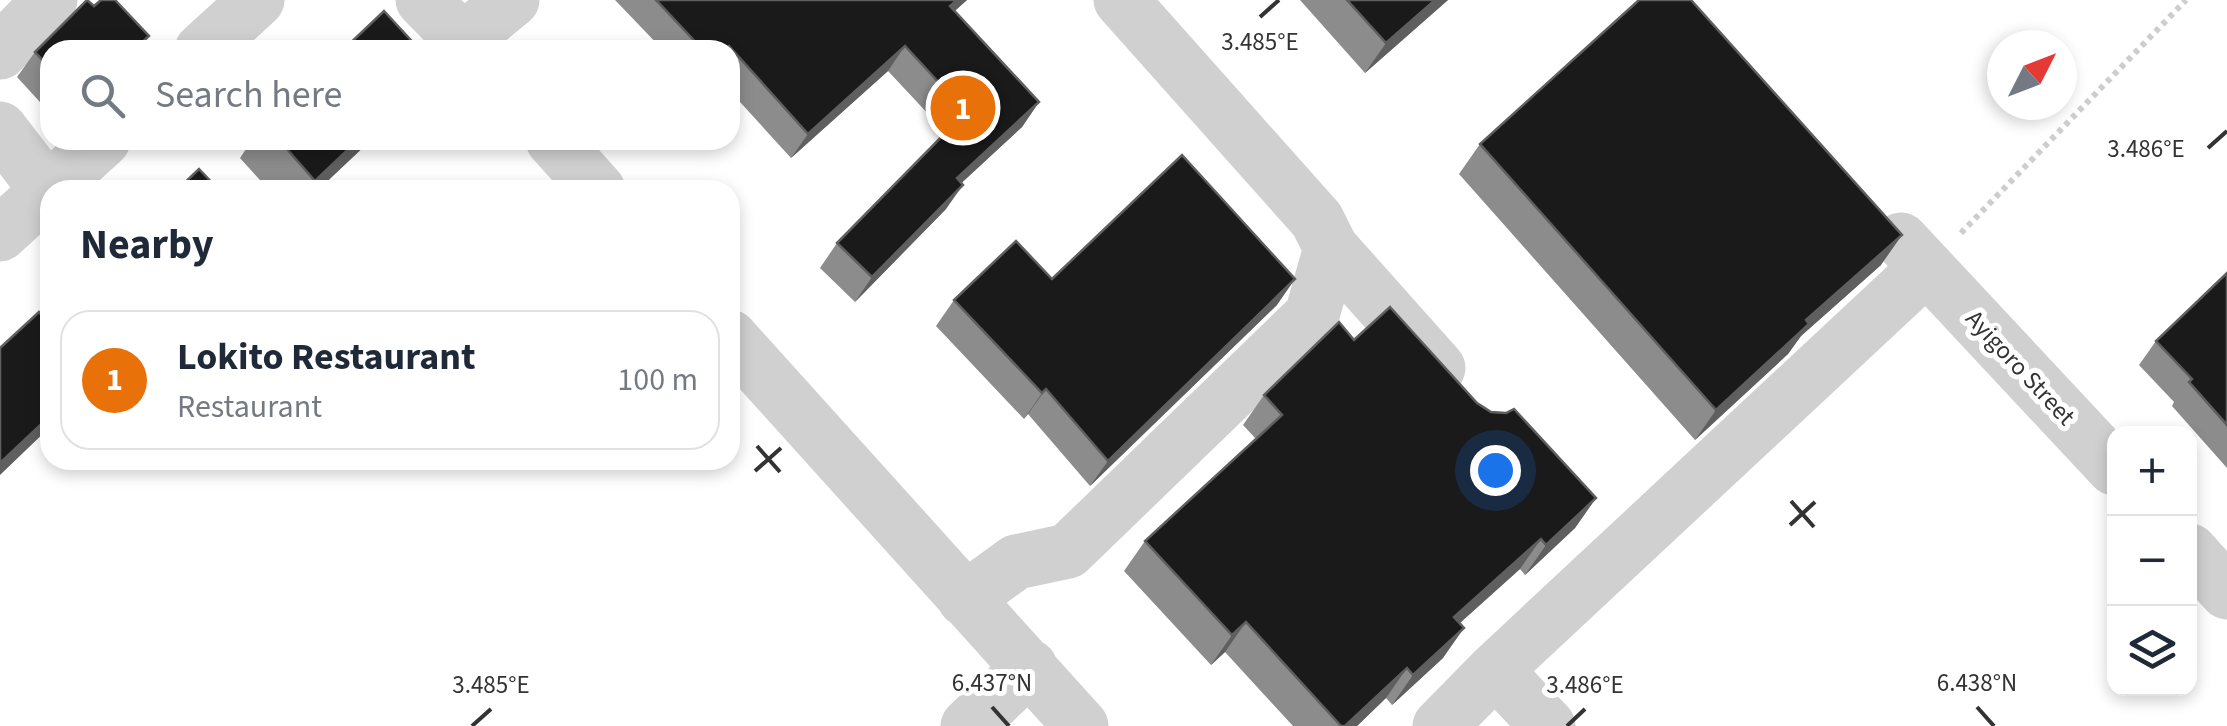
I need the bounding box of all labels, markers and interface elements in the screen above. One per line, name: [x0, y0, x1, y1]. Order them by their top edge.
text: 3.485°E: [1221, 24, 1299, 60]
north arrow: [1987, 30, 2077, 120]
search box: [40, 40, 740, 150]
icon: search: [75, 68, 130, 123]
text: Search here: [155, 68, 342, 122]
pin: 1: [930, 70, 996, 146]
text: 3.486°E: [2107, 131, 2185, 167]
text: Nearby: [80, 215, 214, 275]
street label: Ayigoro Street: [1957, 302, 2084, 434]
text: Lokito Restaurant: [177, 330, 476, 384]
text: 1: [106, 357, 123, 403]
text: 100 m: [617, 357, 698, 403]
text: Restaurant: [177, 384, 322, 430]
map controls: [2107, 426, 2197, 696]
button: +: [2107, 426, 2197, 516]
your location: [1470, 445, 1521, 496]
button: −: [2107, 516, 2197, 606]
button: layers: [2107, 606, 2197, 696]
text: 6.437°N: [952, 665, 1032, 701]
text: 6.438°N: [1937, 665, 2017, 701]
text: 3.485°E: [452, 667, 530, 703]
text: 3.486°E: [1546, 667, 1624, 703]

